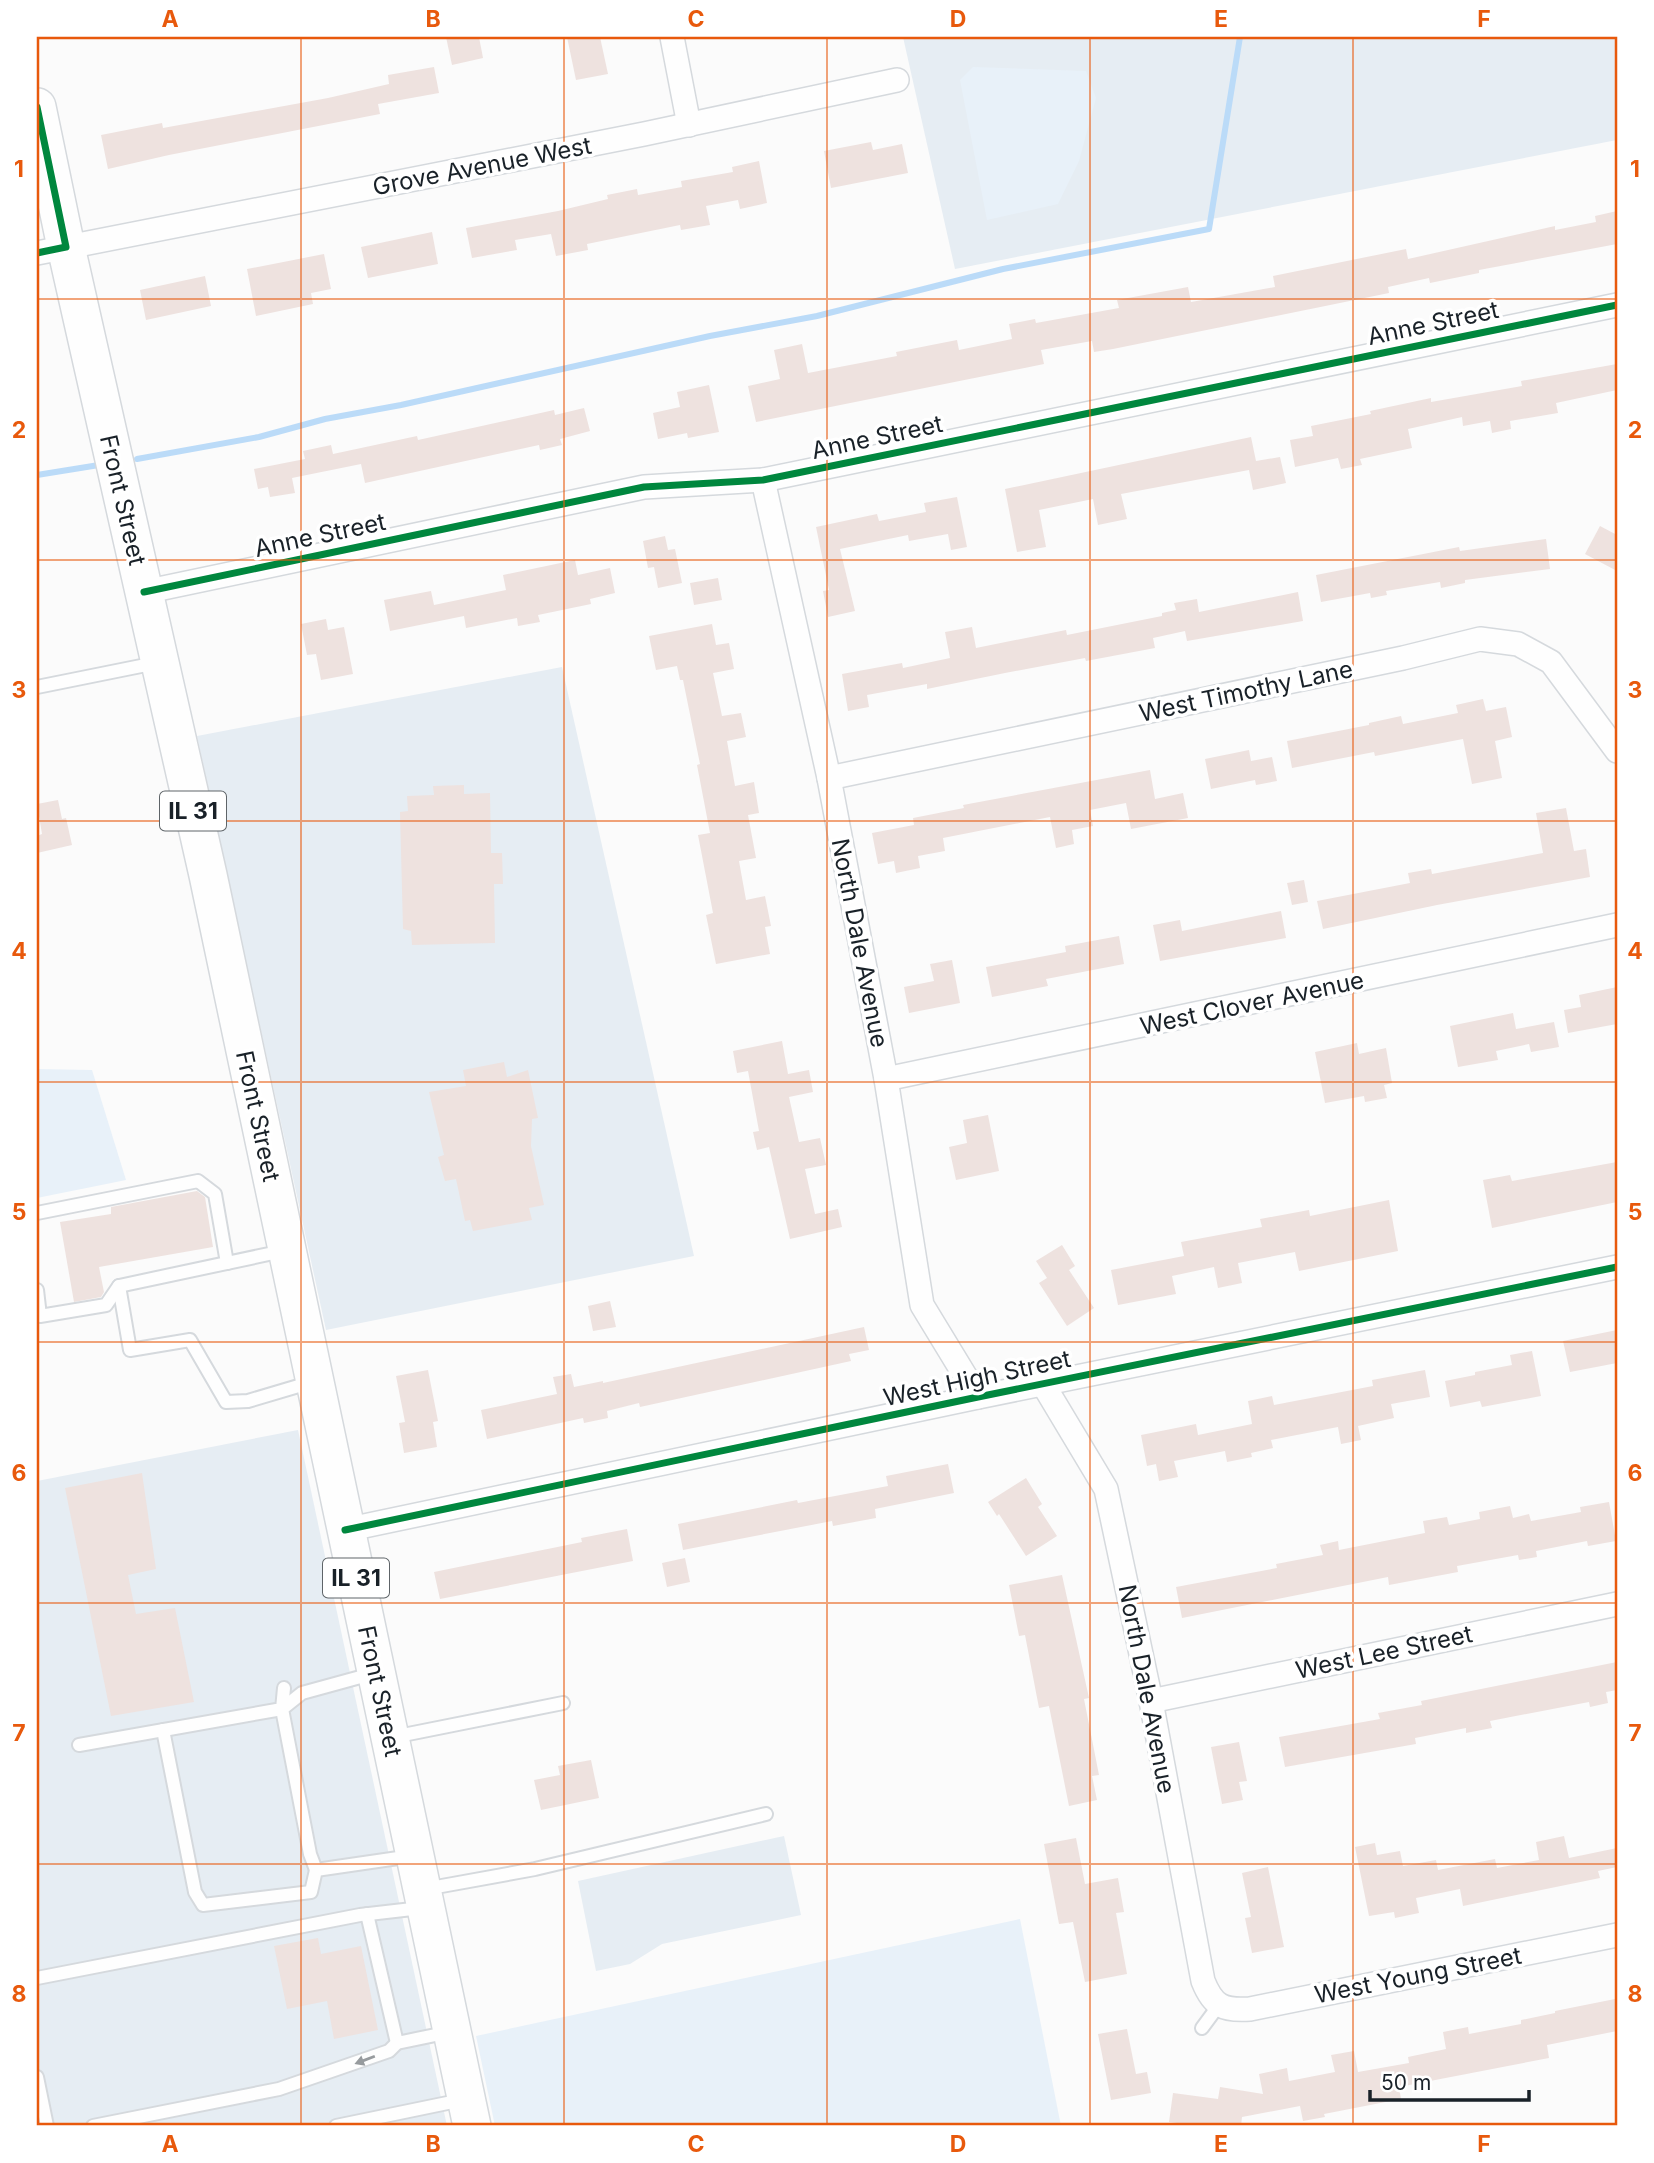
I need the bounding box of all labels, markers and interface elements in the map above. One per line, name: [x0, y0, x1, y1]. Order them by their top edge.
text: A: [161, 5, 179, 33]
text: B: [425, 5, 441, 33]
text: C: [687, 5, 705, 33]
text: D: [950, 5, 966, 33]
text: E: [1214, 5, 1228, 33]
text: F: [1477, 5, 1491, 33]
street label: Grove Avenue West: [370, 131, 594, 201]
text: 1: [14, 155, 24, 183]
text: 1: [1630, 155, 1640, 183]
street label: Anne Street: [1365, 295, 1501, 351]
street label: Anne Street: [809, 409, 945, 465]
text: 2: [12, 416, 26, 444]
text: 2: [1628, 416, 1642, 444]
street label: Front Street: [94, 432, 152, 568]
street label: Anne Street: [252, 507, 388, 563]
street label: West Timothy Lane: [1137, 654, 1355, 728]
text: 3: [12, 676, 26, 704]
text: 3: [1628, 676, 1642, 704]
road number: IL 31: [160, 792, 226, 831]
street label: North Dale Avenue: [826, 836, 894, 1050]
text: 4: [11, 937, 27, 965]
text: 4: [1627, 937, 1643, 965]
street label: West Clover Avenue: [1137, 965, 1367, 1041]
street label: Front Street: [230, 1048, 286, 1184]
text: 5: [12, 1198, 26, 1226]
text: 5: [1628, 1198, 1642, 1226]
street label: West High Street: [881, 1344, 1073, 1412]
text: 6: [12, 1459, 26, 1487]
text: 6: [1628, 1459, 1642, 1487]
road number: IL 31: [323, 1558, 389, 1597]
street label: North Dale Avenue: [1113, 1582, 1181, 1796]
street label: West Lee Street: [1293, 1619, 1475, 1685]
street label: Front Street: [352, 1623, 408, 1759]
text: 7: [12, 1719, 26, 1747]
text: 7: [1628, 1719, 1642, 1747]
street label: West Young Street: [1312, 1941, 1524, 2009]
text: 8: [12, 1980, 26, 2008]
text: 8: [1628, 1980, 1642, 2008]
one-way arrow: [354, 2055, 375, 2066]
scale bar: [1370, 2058, 1530, 2102]
text: 50 m: [1381, 2070, 1431, 2095]
text: A: [161, 2130, 179, 2158]
text: B: [425, 2130, 441, 2158]
text: C: [687, 2130, 705, 2158]
text: D: [950, 2130, 966, 2158]
text: E: [1214, 2130, 1228, 2158]
text: F: [1477, 2130, 1491, 2158]

